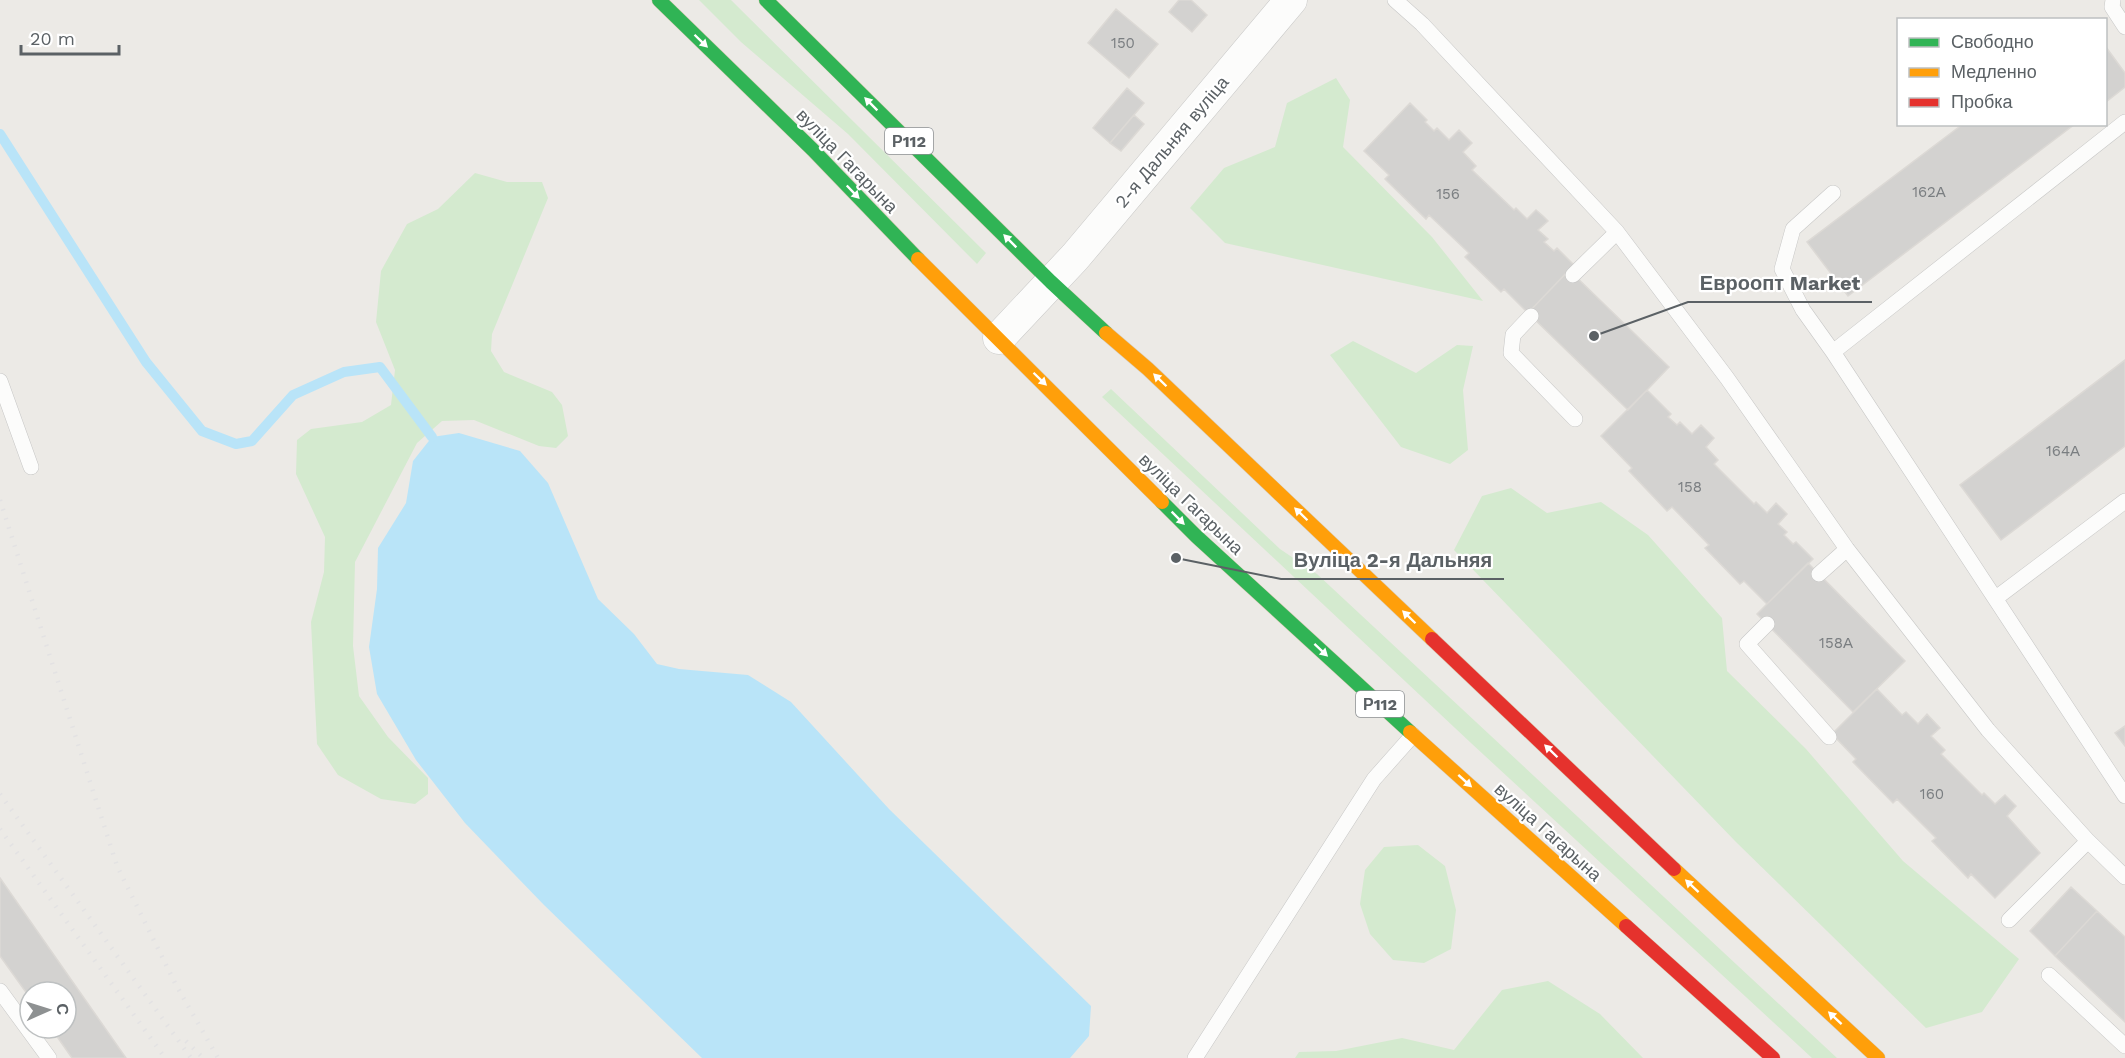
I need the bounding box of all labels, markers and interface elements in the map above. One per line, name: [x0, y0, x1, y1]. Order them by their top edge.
scale bar: [21, 18, 118, 56]
legend: [1897, 18, 2107, 126]
text: 20 m: [30, 28, 75, 49]
text: Свободно: [1951, 31, 2034, 52]
one-way arrow: [694, 34, 709, 48]
house number: 150: [1111, 34, 1135, 52]
text: Медленно: [1951, 61, 2037, 82]
street label: 2-я Дальняя вуліца: [1110, 71, 1233, 212]
text: Пробка: [1951, 91, 2014, 112]
one-way arrow: [864, 97, 878, 111]
street label: вуліца Гагарына: [792, 104, 903, 218]
road number: Р112: [885, 128, 933, 154]
house number: 162А: [1912, 183, 1946, 201]
one-way arrow: [846, 184, 860, 199]
house number: 156: [1436, 185, 1460, 203]
one-way arrow: [1003, 234, 1017, 248]
callout: Евроопт Market: [1688, 264, 1872, 302]
text: Евроопт Market: [1700, 271, 1860, 295]
one-way arrow: [1033, 372, 1047, 386]
one-way arrow: [1153, 373, 1167, 387]
house number: 164А: [2046, 442, 2080, 460]
street label: вуліца Гагарына: [1135, 449, 1248, 559]
house number: 158: [1678, 478, 1702, 496]
one-way arrow: [1294, 507, 1309, 521]
one-way arrow: [1171, 510, 1185, 525]
callout: Вуліца 2-я Дальняя: [1281, 541, 1504, 579]
text: Вуліца 2-я Дальняя: [1294, 548, 1492, 572]
one-way arrow: [1402, 610, 1417, 624]
house number: 158А: [1819, 634, 1853, 652]
one-way arrow: [1313, 643, 1328, 656]
road number: Р112: [1356, 691, 1404, 717]
one-way arrow: [1544, 745, 1558, 759]
one-way arrow: [1457, 774, 1472, 787]
street label: вуліца Гагарына: [1491, 778, 1607, 886]
house number: 160: [1920, 785, 1944, 803]
one-way arrow: [1685, 879, 1699, 893]
north arrow: [18, 980, 78, 1040]
text: С: [53, 1003, 72, 1016]
one-way arrow: [1828, 1012, 1843, 1025]

